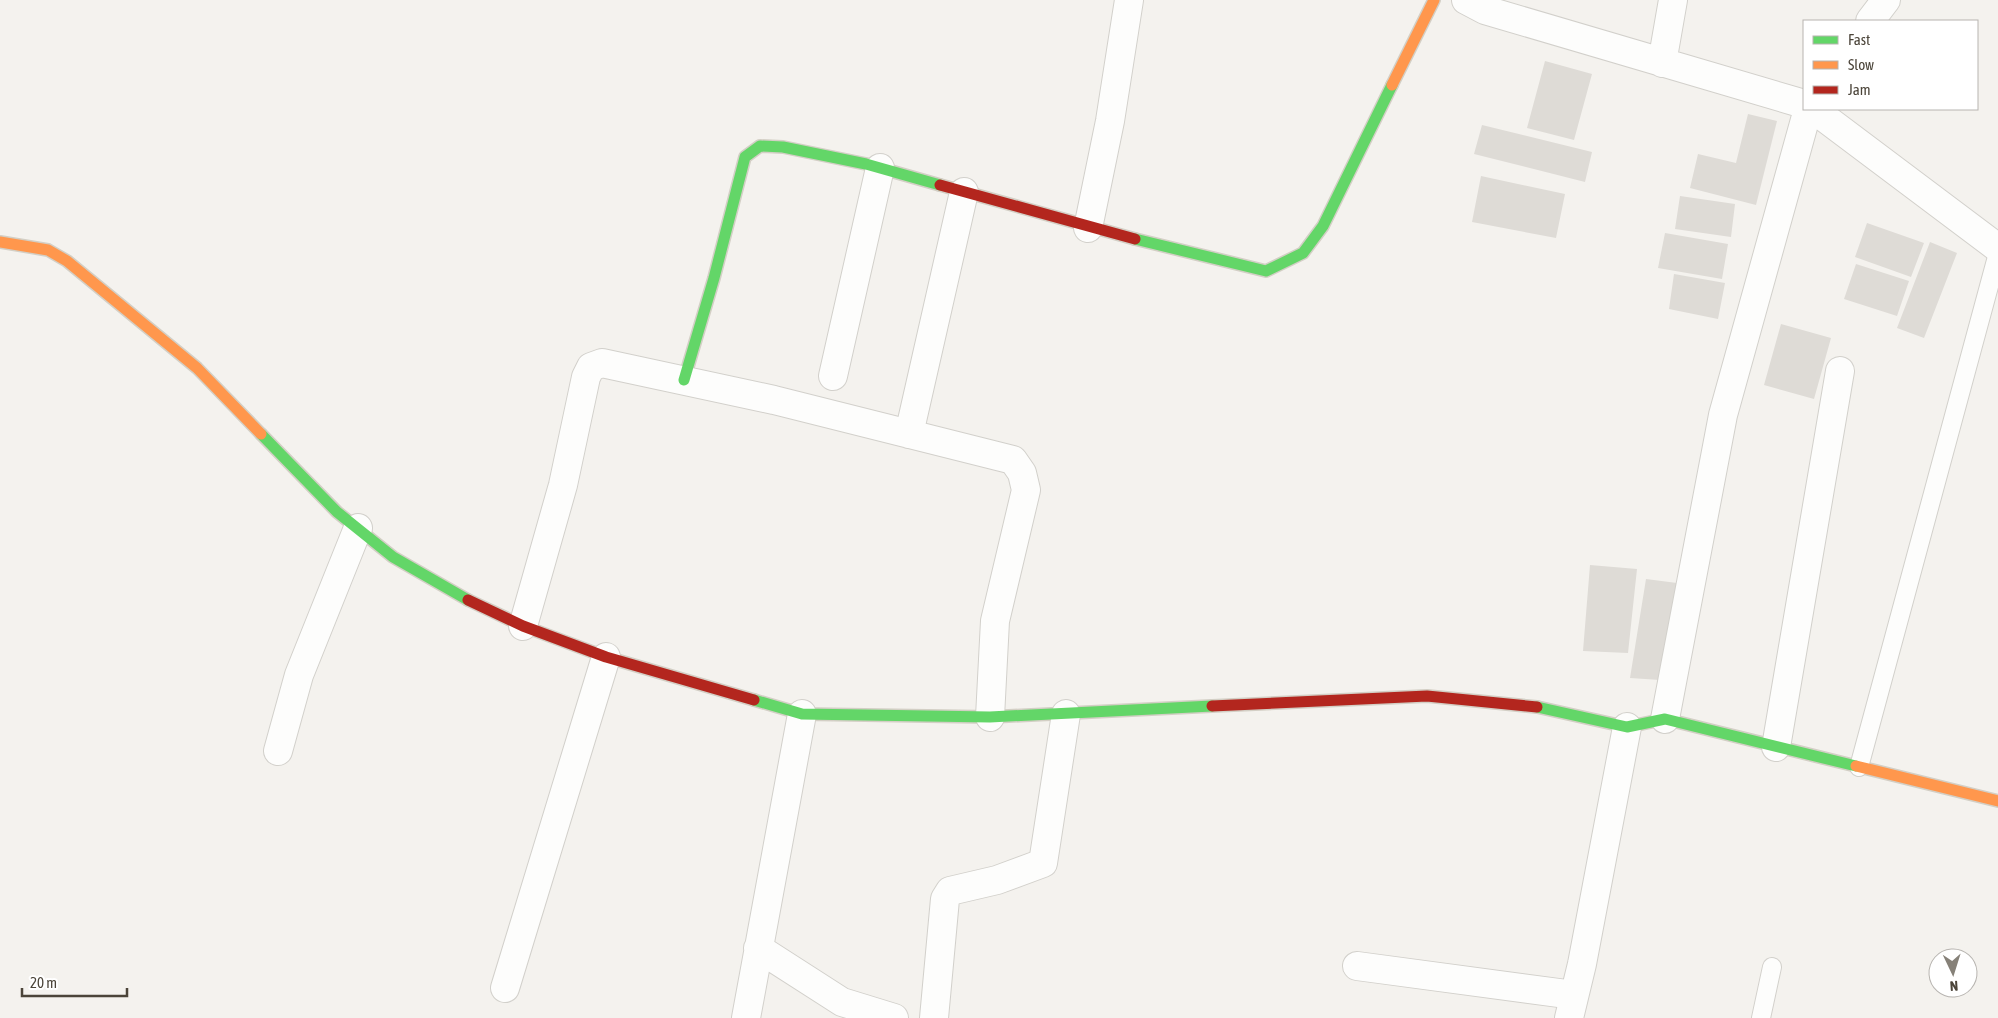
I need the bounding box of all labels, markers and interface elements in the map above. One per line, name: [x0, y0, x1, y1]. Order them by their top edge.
legend: [1803, 20, 1978, 110]
text: Fast: [1848, 31, 1870, 48]
text: Slow: [1848, 56, 1874, 73]
text: Jam: [1848, 81, 1871, 98]
north arrow: [1928, 948, 1978, 998]
scale bar: [22, 966, 128, 998]
text: 20 m: [30, 974, 57, 991]
text: N: [1949, 978, 1959, 994]

